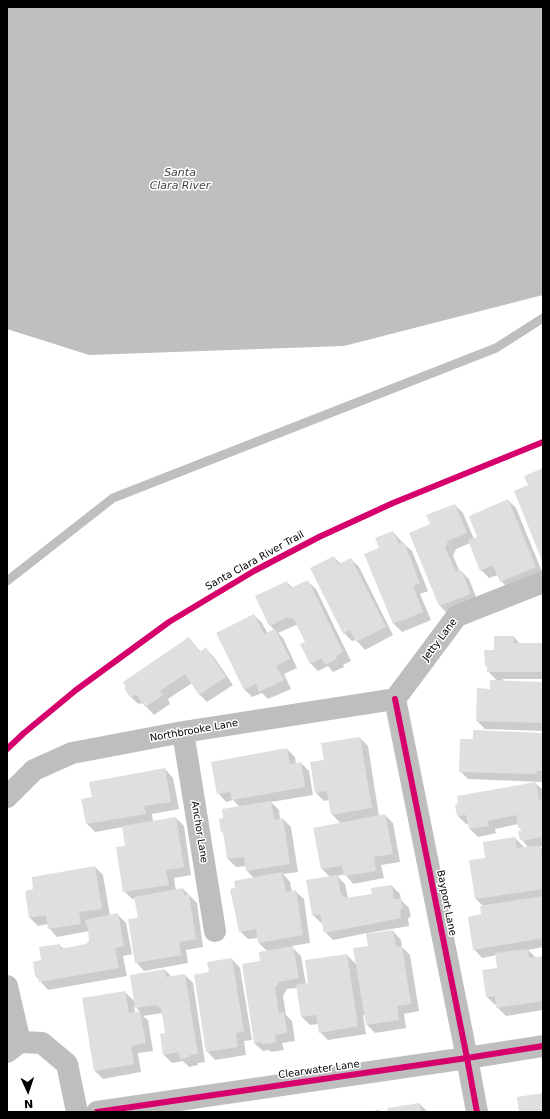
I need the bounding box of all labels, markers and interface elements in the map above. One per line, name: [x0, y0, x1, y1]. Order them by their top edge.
water label: Santa Clara River: [150, 166, 210, 192]
street label: Santa Clara River Trail: [204, 529, 306, 593]
street label: Jetty Lane: [420, 616, 460, 664]
street label: Northbrooke Lane: [149, 717, 239, 745]
street label: Anchor Lane: [188, 800, 210, 864]
street label: Bayport Lane: [434, 869, 458, 937]
street label: Clearwater Lane: [278, 1058, 360, 1082]
north arrow: [8, 1071, 48, 1111]
text: N: [24, 1097, 34, 1110]

